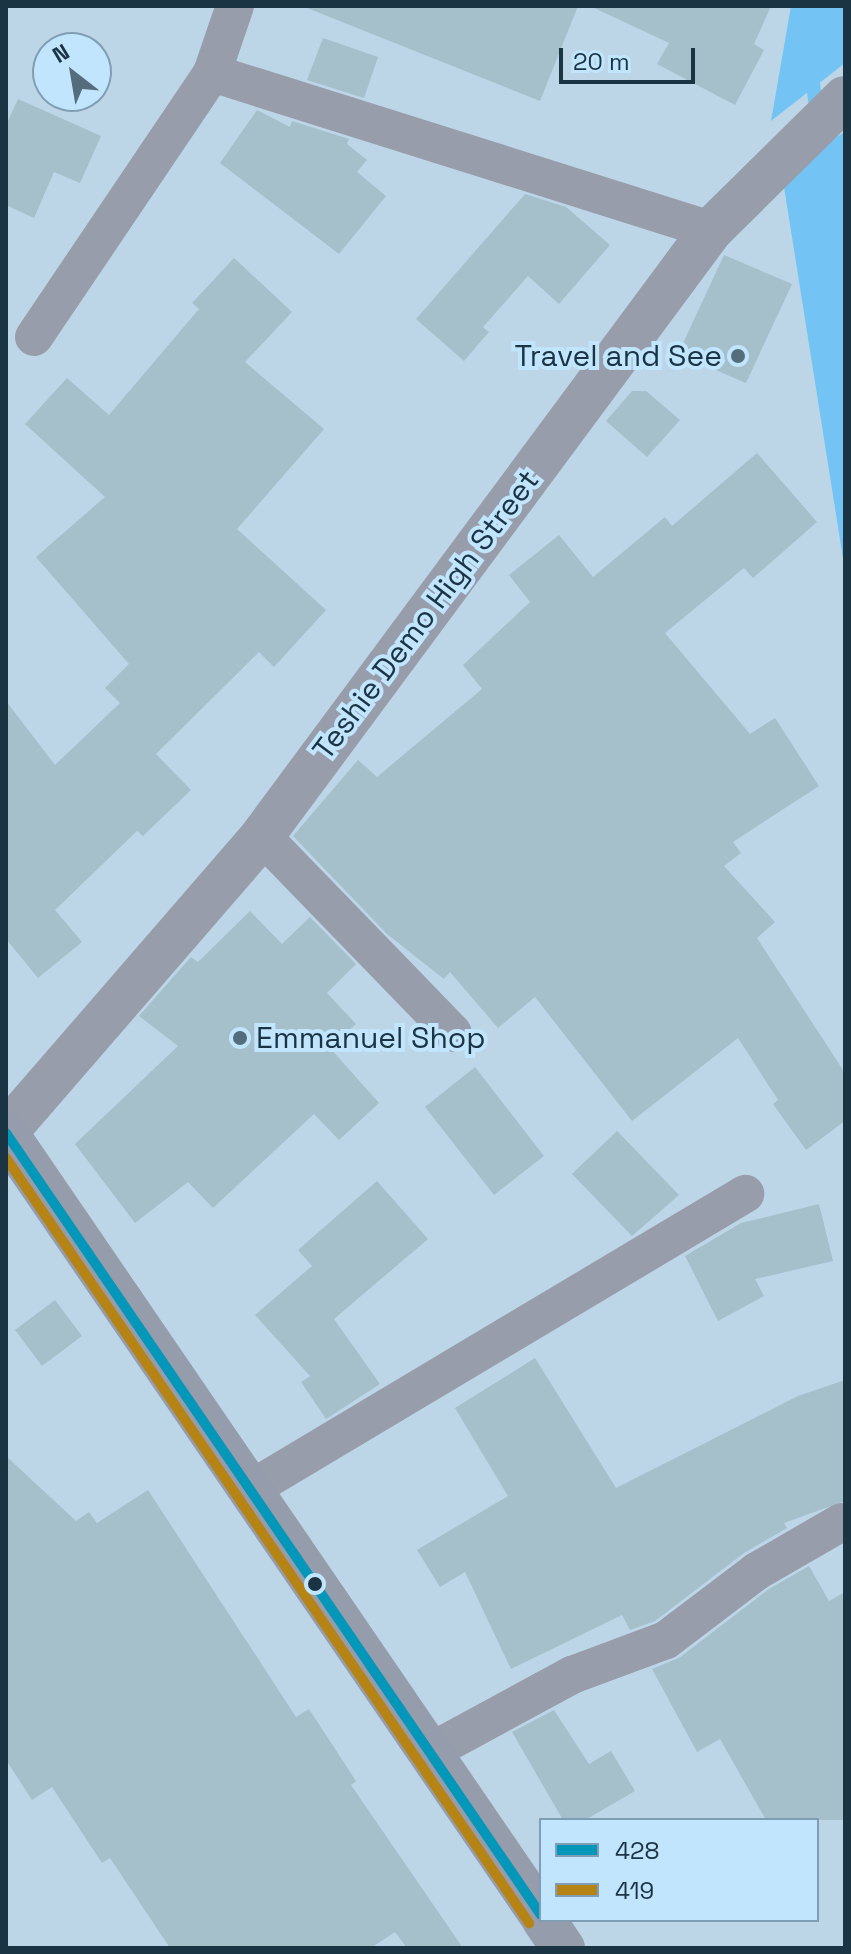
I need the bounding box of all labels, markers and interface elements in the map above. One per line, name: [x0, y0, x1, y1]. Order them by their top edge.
north arrow: [32, 32, 112, 112]
scale bar: [563, 32, 699, 82]
text: N: [47, 37, 74, 69]
text: 20 m: [573, 46, 630, 77]
place label: Travel and See: [514, 338, 722, 374]
marker: Travel and See: [729, 347, 747, 365]
street label: Teshie Demo High Street: [305, 463, 547, 767]
place label: Emmanuel Shop: [256, 1020, 486, 1056]
marker: Emmanuel Shop: [231, 1029, 249, 1047]
unlabelled marker: [307, 1576, 323, 1592]
legend: [539, 1818, 819, 1922]
text: 428: [615, 1835, 659, 1866]
text: 419: [615, 1875, 654, 1906]

